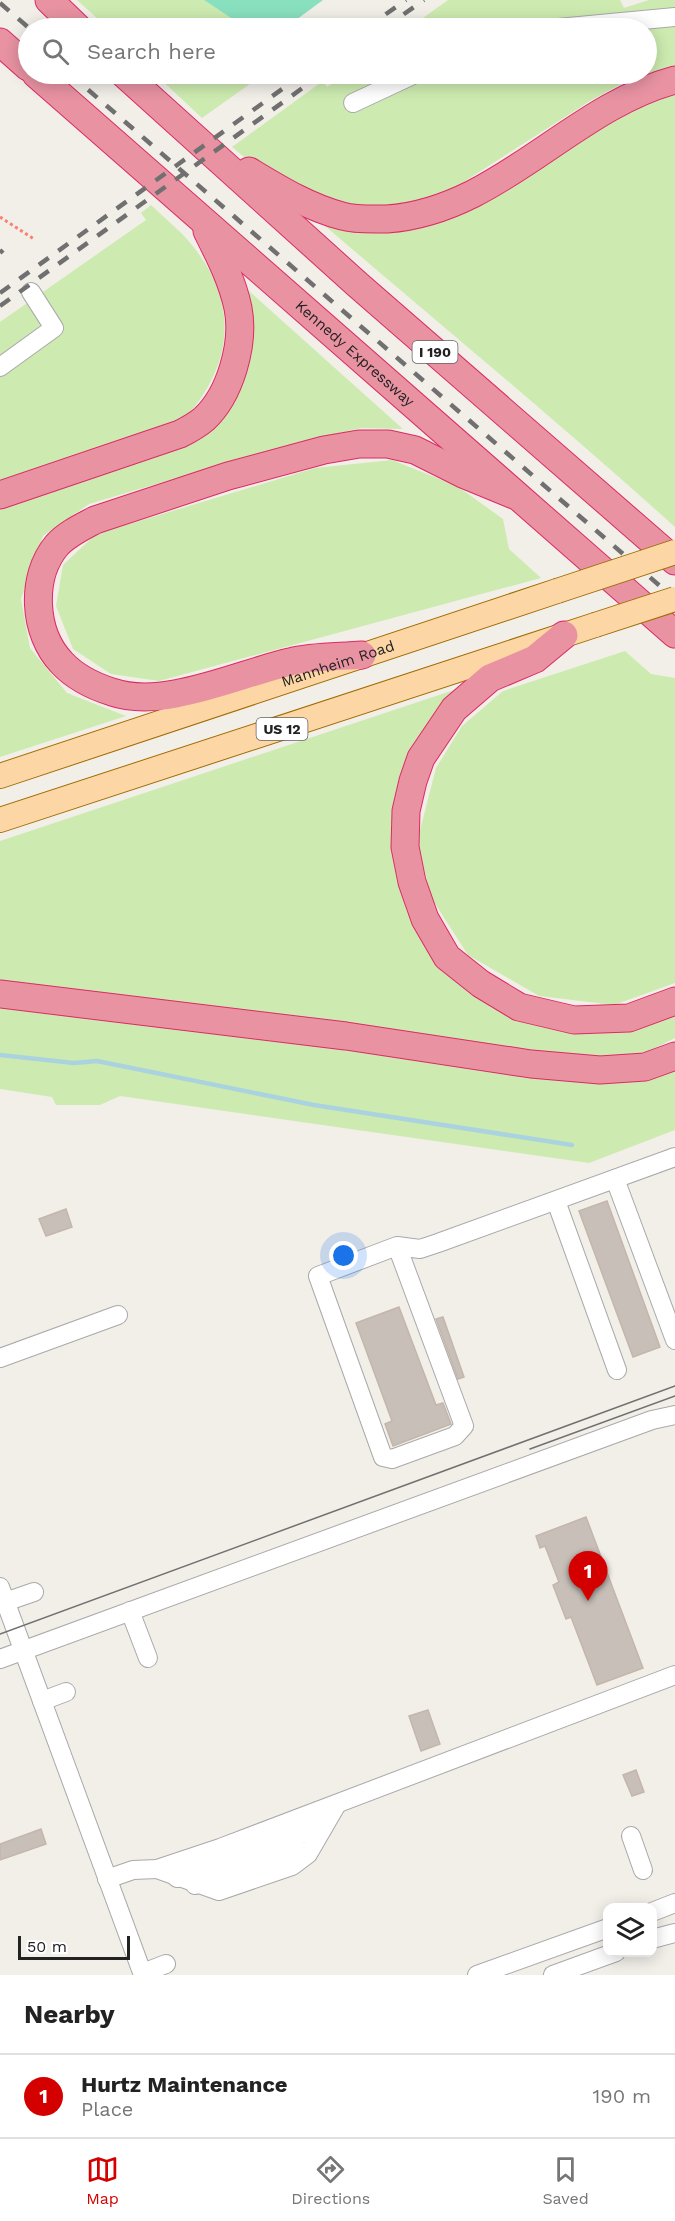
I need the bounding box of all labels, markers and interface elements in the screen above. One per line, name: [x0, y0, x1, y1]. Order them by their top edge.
search box: [18, 18, 657, 84]
icon: search: [39, 35, 72, 68]
text: Search here: [87, 39, 216, 64]
street label: Kennedy Expressway: [292, 297, 418, 411]
road number: I 190: [412, 341, 458, 363]
street label: Mannheim Road: [279, 637, 397, 691]
road number: US 12: [256, 718, 308, 740]
your location: [329, 1241, 358, 1270]
pin: 1: [568, 1552, 608, 1601]
map controls: [603, 1903, 657, 1957]
button: layers: [603, 1903, 657, 1957]
scale bar: [18, 1933, 130, 1960]
text: 50 m: [27, 1937, 67, 1956]
text: Nearby: [24, 1999, 115, 2029]
text: Hurtz Maintenance: [81, 2072, 288, 2097]
text: 1: [39, 2084, 48, 2108]
text: 190 m: [593, 2084, 651, 2108]
text: Place: [81, 2097, 133, 2121]
tab: Map: [86, 2153, 119, 2208]
tab: Directions: [291, 2153, 370, 2208]
tab: Saved: [542, 2153, 589, 2208]

